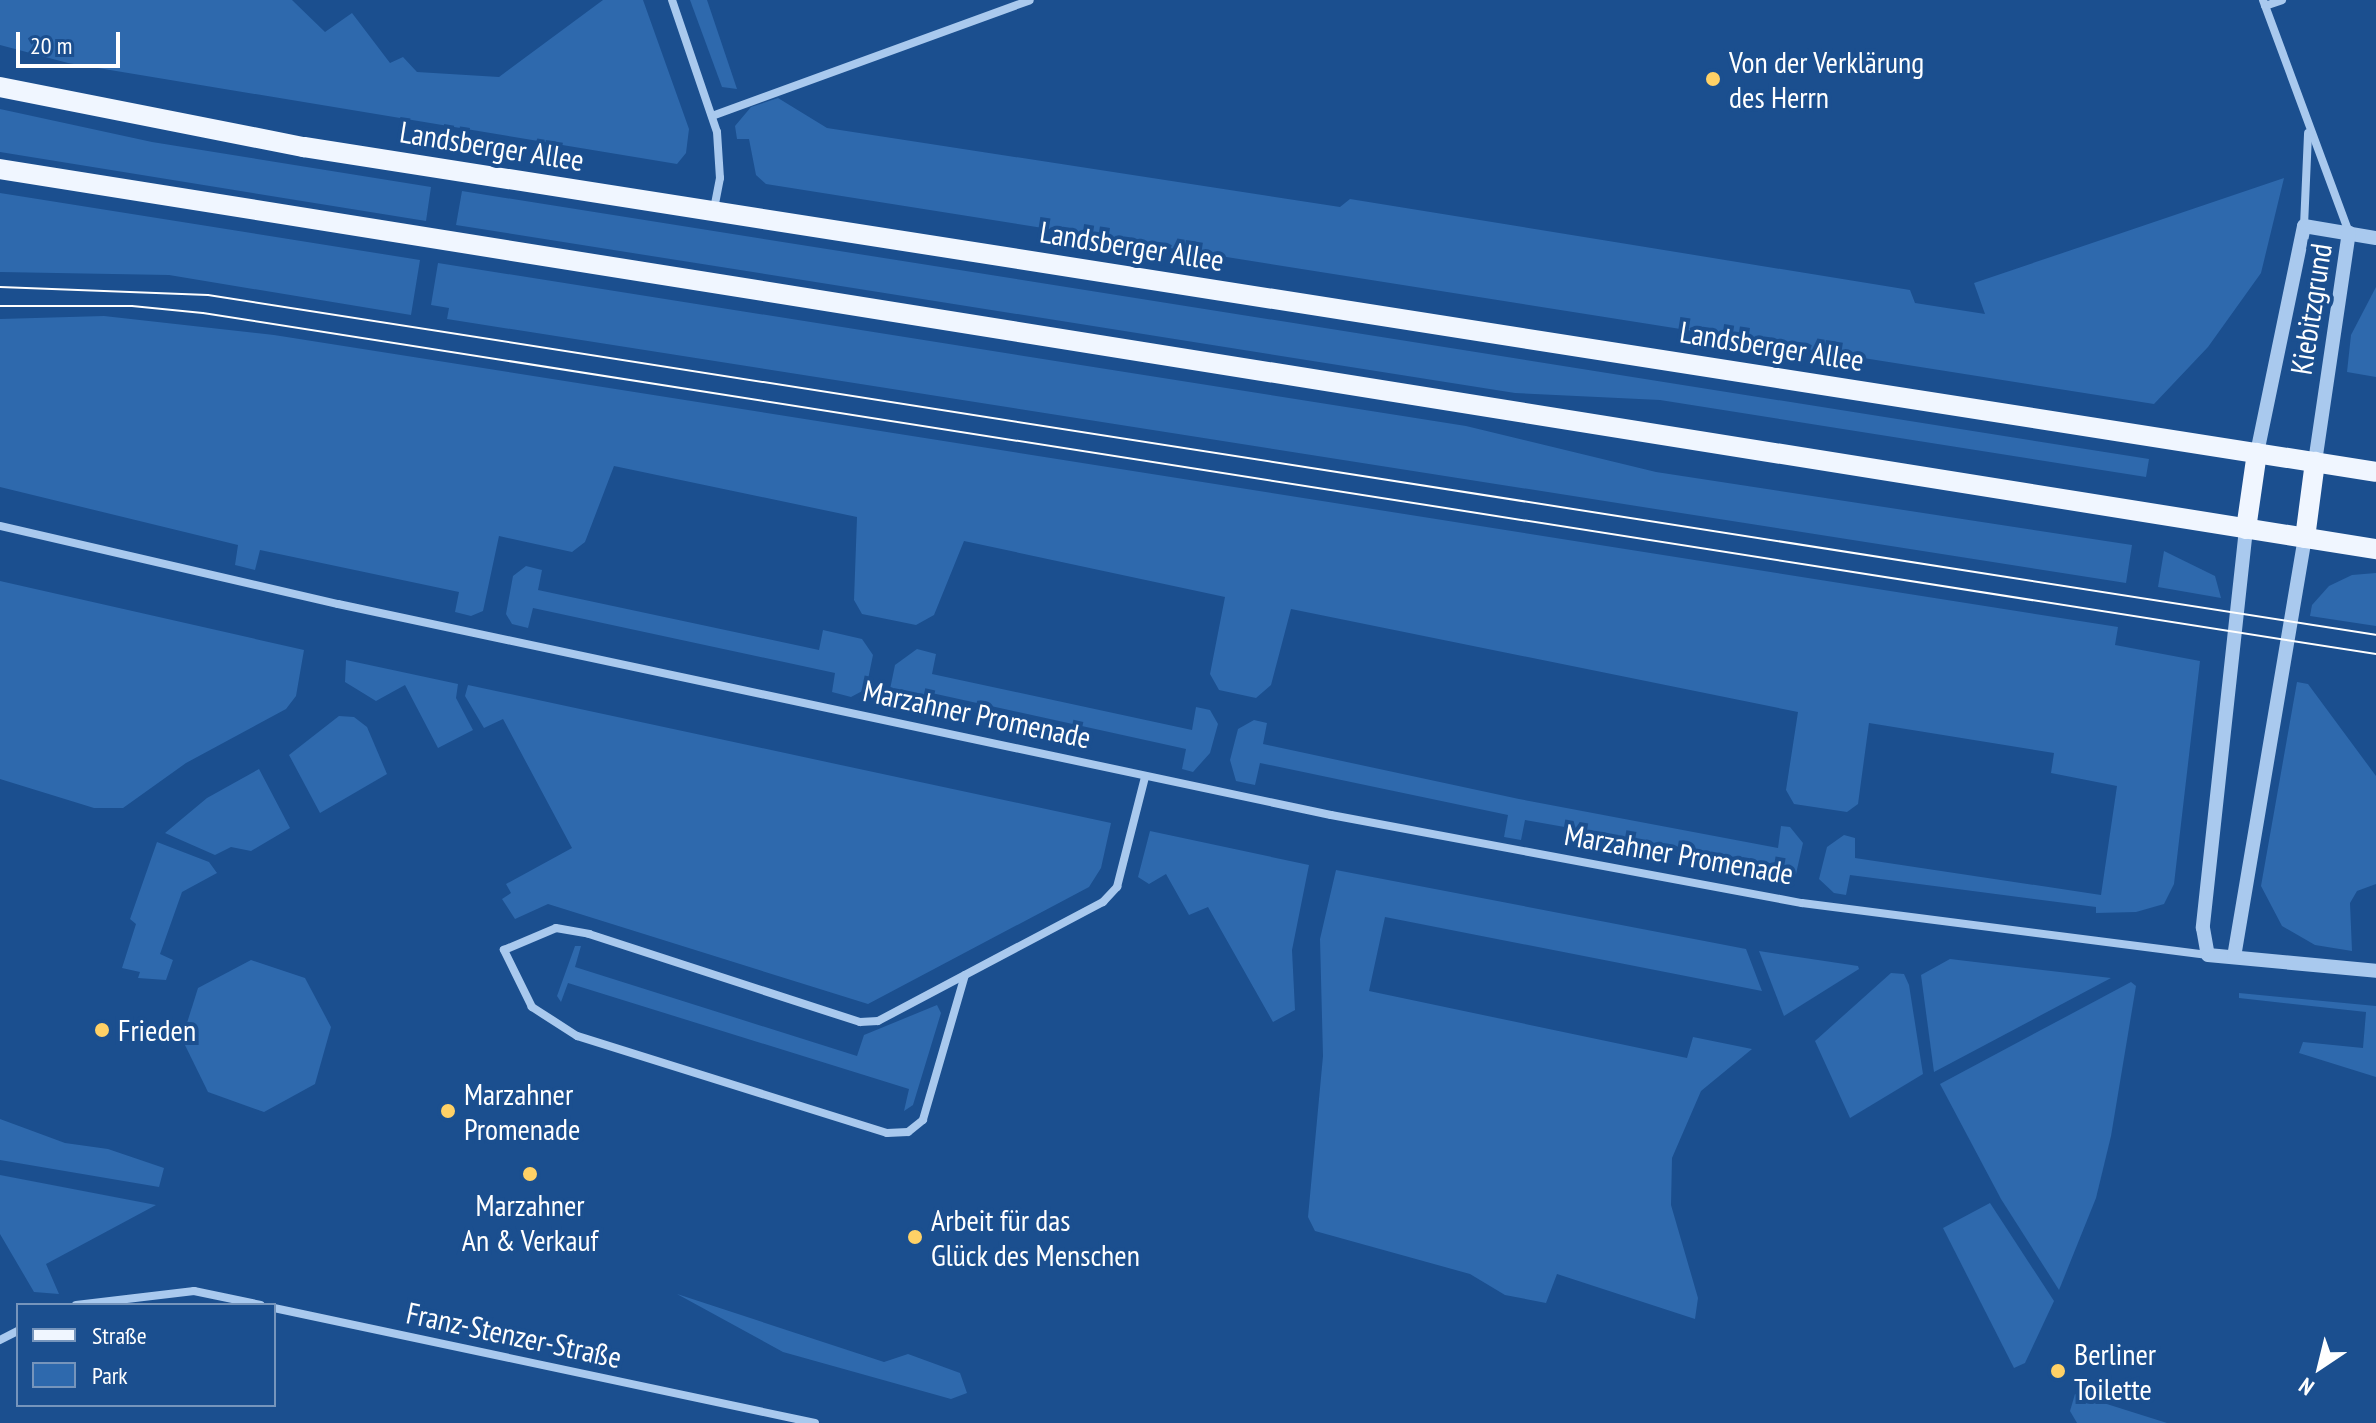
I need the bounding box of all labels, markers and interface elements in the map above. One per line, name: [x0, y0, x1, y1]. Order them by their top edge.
scale bar: [20, 16, 124, 66]
text: 20 m: [30, 30, 72, 61]
place label: Von der Verklärung des Herrn: [1729, 44, 1925, 114]
marker: Von der Verklärung des Herrn: [1704, 70, 1722, 88]
street label: Landsberger Allee: [397, 114, 587, 178]
street label: Landsberger Allee: [1037, 214, 1227, 278]
street label: Kiebitzgrund: [2283, 241, 2339, 377]
street label: Landsberger Allee: [1677, 314, 1867, 378]
street label: Marzahner Promenade: [860, 672, 1094, 756]
street label: Marzahner Promenade: [1562, 816, 1796, 892]
place label: Frieden: [118, 1012, 196, 1048]
marker: Frieden: [93, 1021, 111, 1039]
place label: Marzahner Promenade: [464, 1076, 580, 1146]
marker: Marzahner Promenade: [439, 1102, 457, 1120]
marker: Marzahner An & Verkauf: [521, 1165, 539, 1183]
place label: Marzahner An & Verkauf: [461, 1187, 599, 1258]
place label: Arbeit für das Glück des Menschen: [931, 1202, 1141, 1272]
marker: Arbeit für das Glück des Menschen: [906, 1228, 924, 1246]
street label: Franz-Stenzer-Straße: [403, 1295, 625, 1375]
legend: [16, 1303, 276, 1407]
text: Straße: [92, 1320, 147, 1351]
north arrow: [2280, 1327, 2360, 1407]
place label: Berliner Toilette: [2074, 1336, 2156, 1406]
text: Park: [92, 1360, 128, 1391]
marker: Berliner Toilette: [2049, 1362, 2067, 1380]
text: N: [2293, 1372, 2319, 1402]

